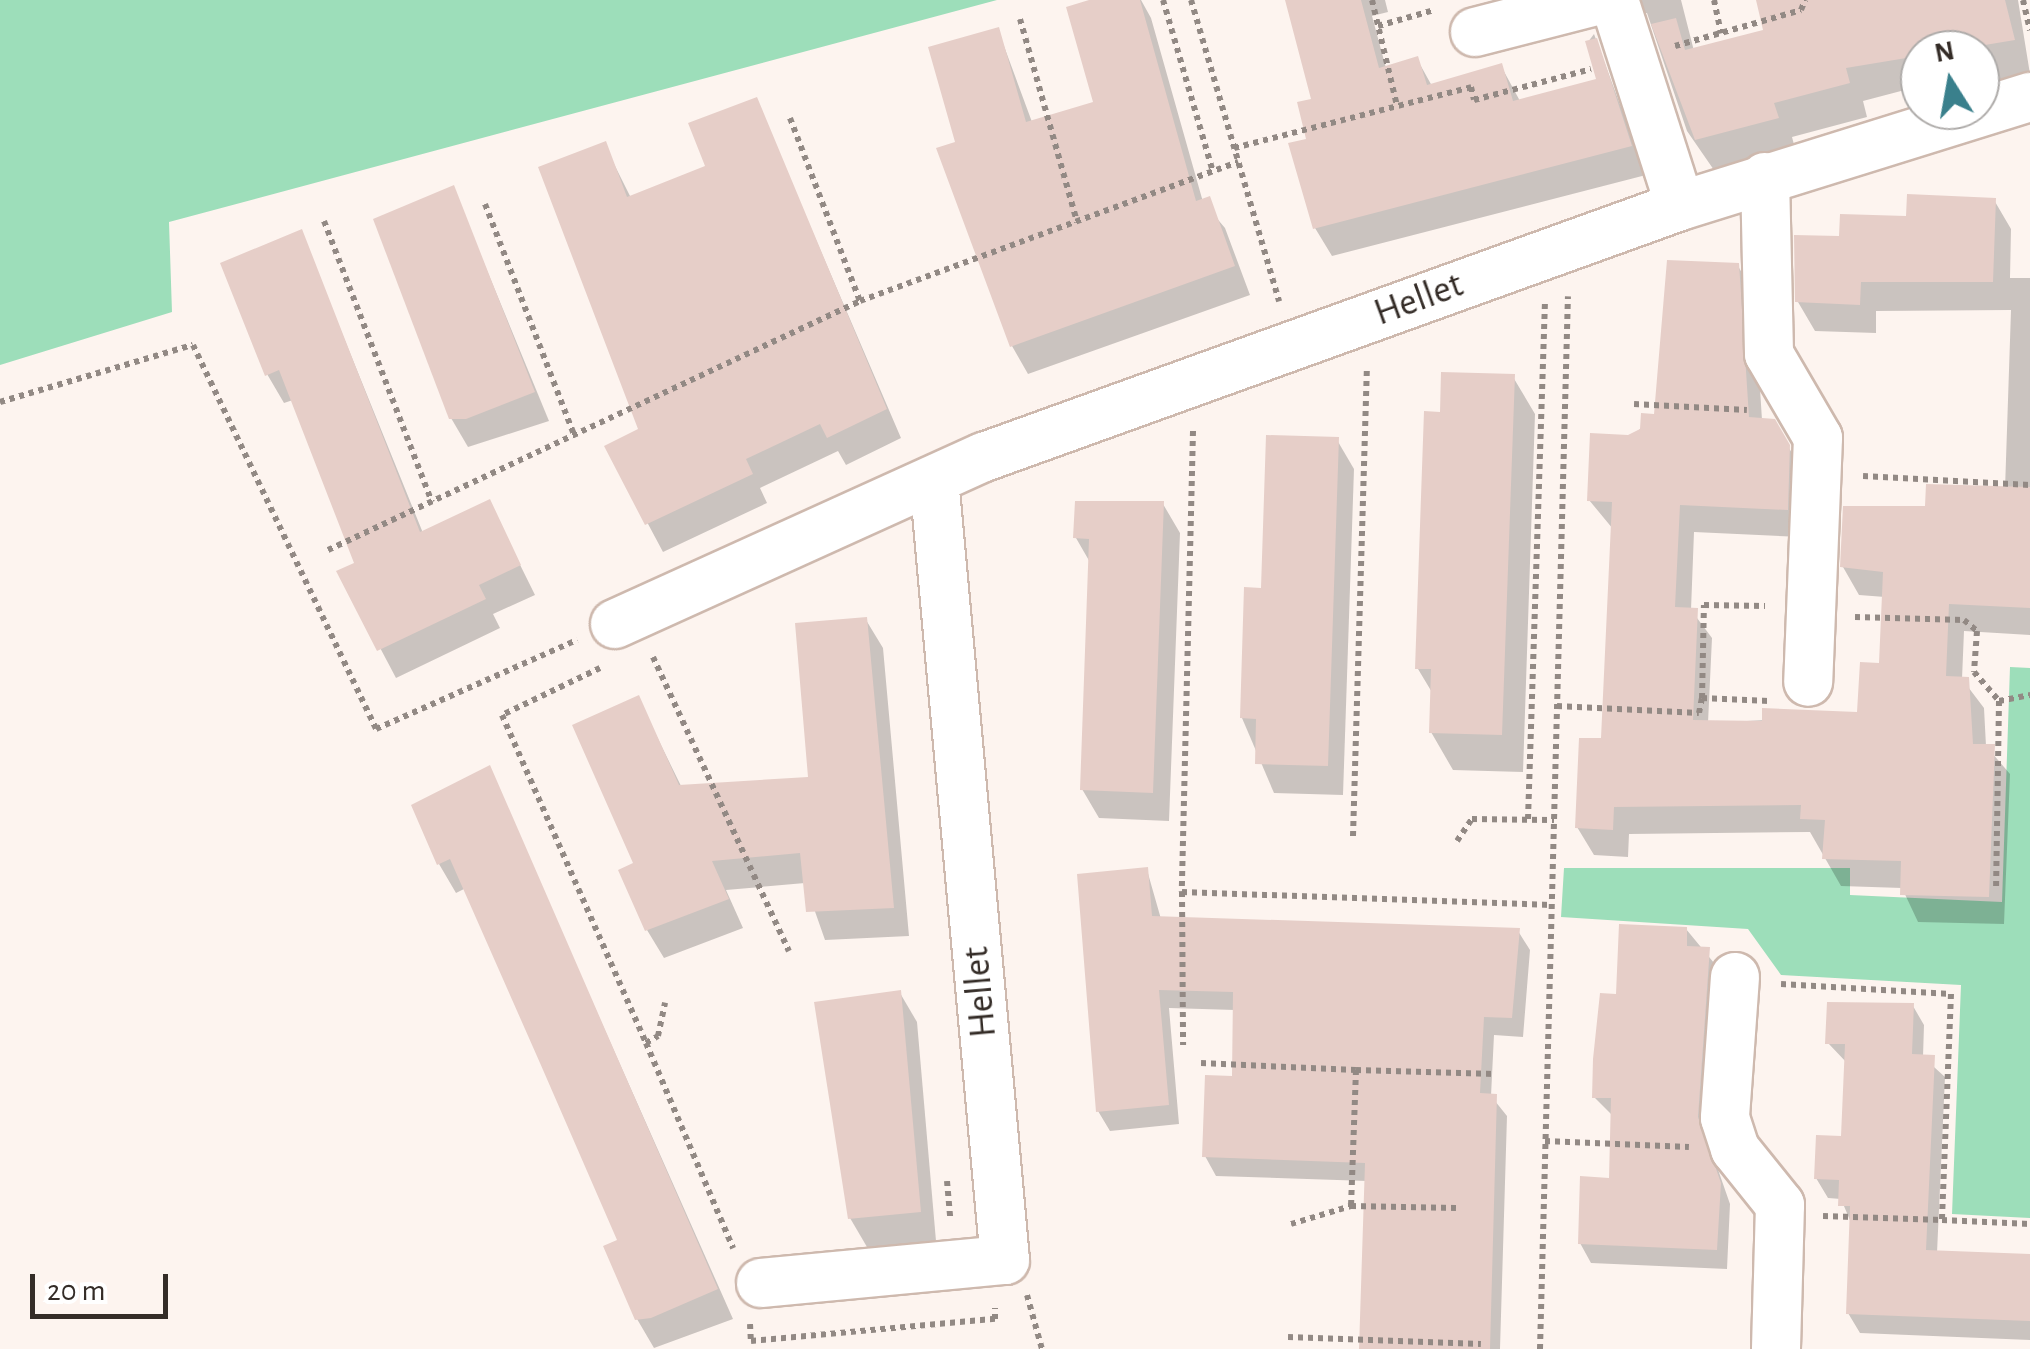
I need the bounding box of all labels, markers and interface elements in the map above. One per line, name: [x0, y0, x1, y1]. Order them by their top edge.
north arrow: [1900, 30, 2000, 130]
text: N: [1932, 37, 1957, 68]
street label: Hellet: [1368, 263, 1470, 337]
street label: Hellet: [954, 945, 1008, 1039]
scale bar: [35, 1254, 172, 1316]
text: 20 m: [47, 1276, 105, 1306]

